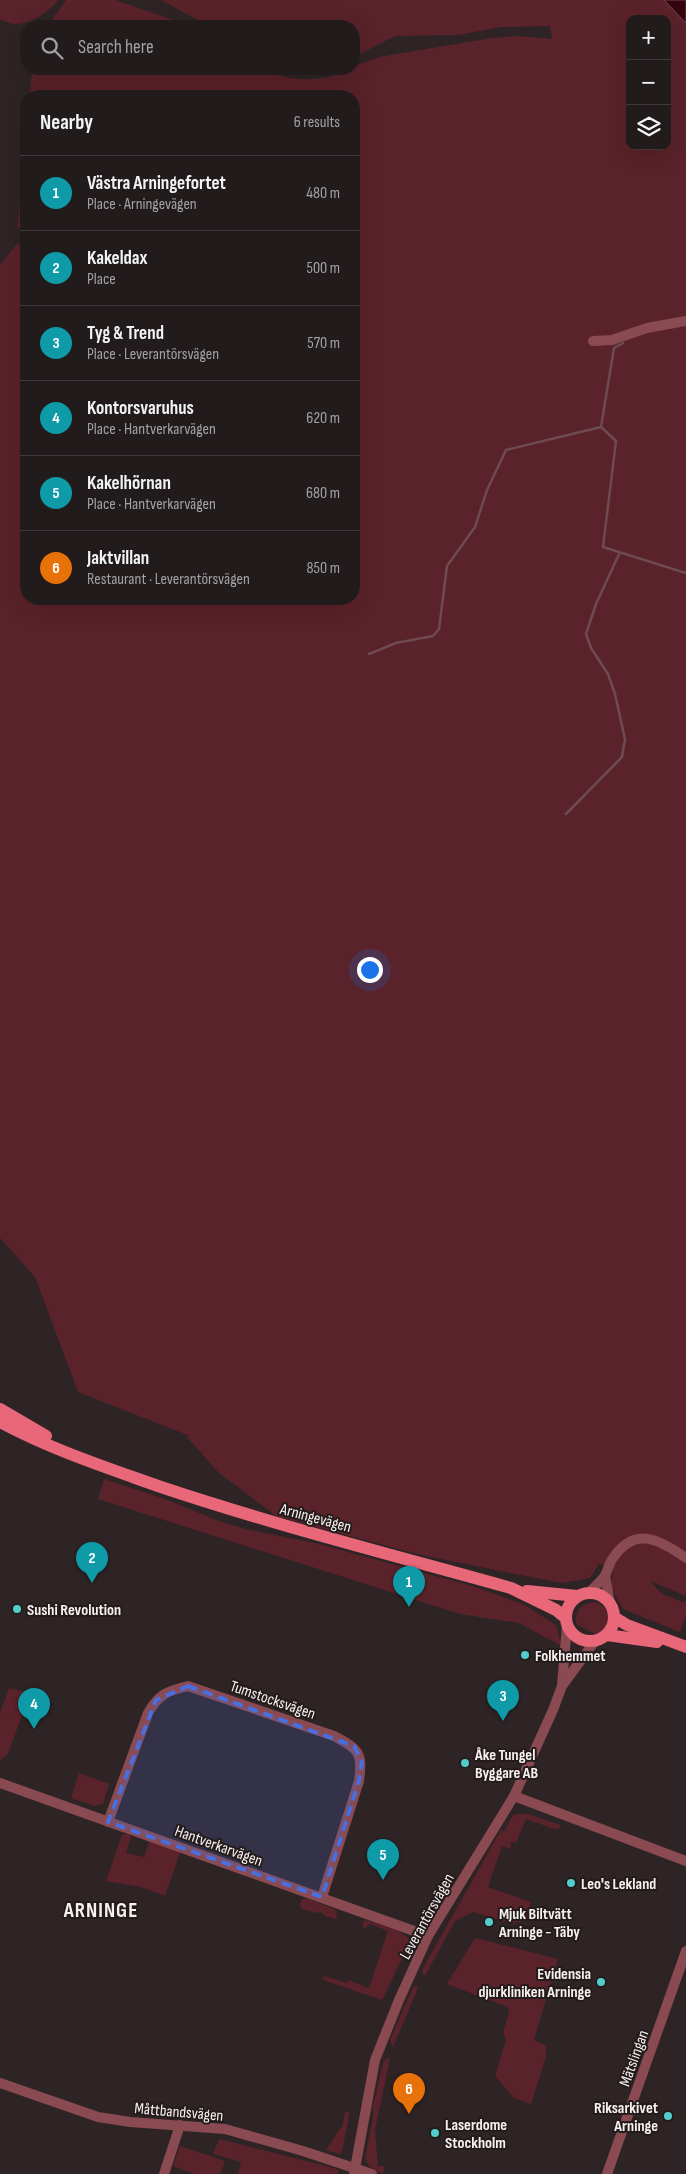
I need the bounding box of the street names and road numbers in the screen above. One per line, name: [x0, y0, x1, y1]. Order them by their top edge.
street label: Arningevägen: [277, 1500, 353, 1537]
street label: Tumstocksvägen: [227, 1677, 318, 1724]
street label: Hantverkarvägen: [172, 1822, 265, 1871]
street label: Leverantörsvägen: [396, 1871, 459, 1963]
street label: Mätslingan: [615, 2028, 653, 2089]
street label: Måttbandsvägen: [134, 2099, 224, 2126]

